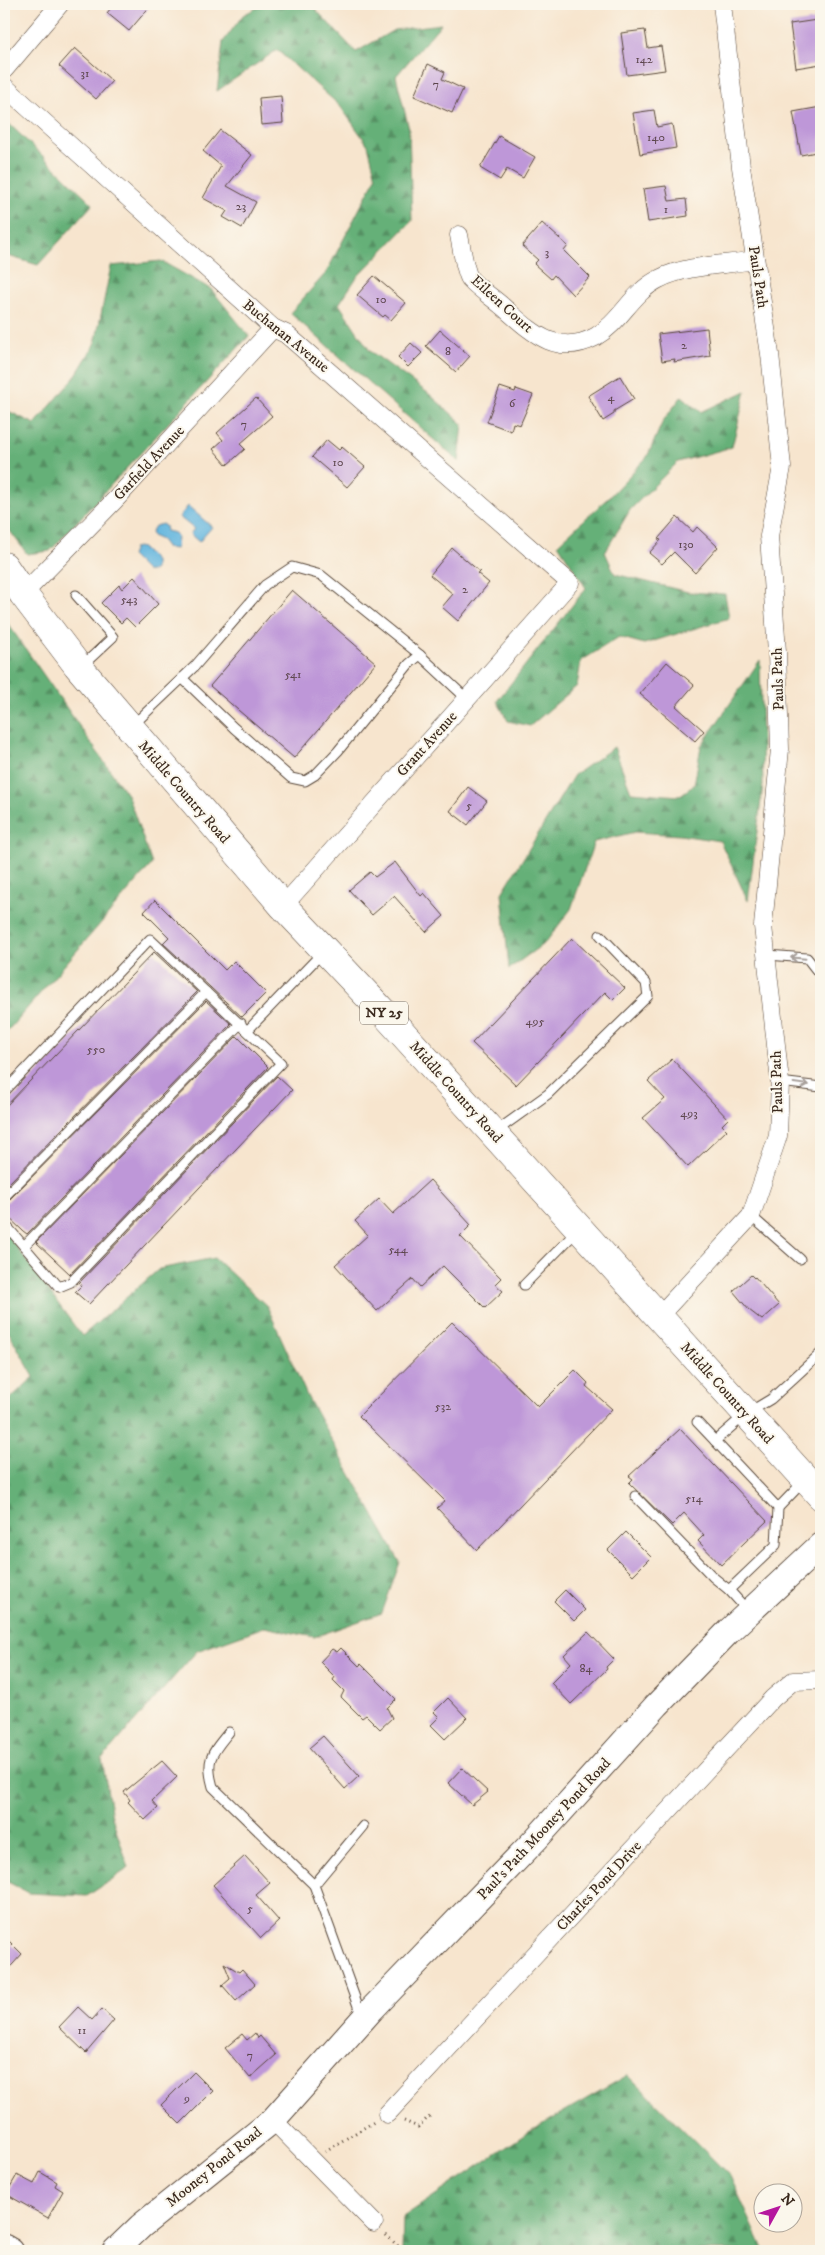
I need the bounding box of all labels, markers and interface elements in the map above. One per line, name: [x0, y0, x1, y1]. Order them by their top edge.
house number: 142: [635, 52, 653, 67]
house number: 31: [81, 66, 89, 81]
house number: 7: [433, 77, 439, 92]
house number: 140: [647, 130, 665, 145]
house number: 23: [236, 199, 246, 214]
house number: 1: [664, 202, 668, 217]
street label: Pauls Path: [744, 244, 772, 310]
house number: 3: [545, 245, 549, 260]
street label: Eileen Court: [467, 271, 537, 337]
house number: 10: [376, 292, 386, 307]
street label: Buchanan Avenue: [239, 295, 333, 377]
house number: 2: [681, 338, 687, 353]
house number: 8: [445, 344, 451, 359]
house number: 4: [608, 390, 616, 405]
house number: 6: [509, 396, 516, 411]
house number: 7: [241, 417, 247, 432]
street label: Garfield Avenue: [109, 422, 189, 504]
house number: 10: [333, 455, 343, 470]
house number: 130: [678, 537, 694, 552]
house number: 2: [462, 582, 468, 597]
house number: 543: [121, 592, 137, 607]
street label: Pauls Path: [767, 647, 789, 711]
house number: 541: [285, 667, 301, 682]
street label: Grant Avenue: [393, 707, 461, 781]
street label: Middle Country Road: [134, 737, 234, 848]
house number: 5: [466, 798, 472, 813]
one-way arrow: [790, 953, 806, 963]
road number: NY 25: [360, 1001, 408, 1024]
house number: 495: [526, 1014, 544, 1029]
street label: Middle Country Road: [405, 1037, 507, 1147]
house number: 550: [87, 1042, 105, 1057]
street label: Pauls Path: [766, 1050, 788, 1114]
one-way arrow: [792, 1080, 808, 1090]
house number: 493: [680, 1106, 698, 1121]
house number: 544: [388, 1242, 409, 1257]
street label: Middle Country Road: [676, 1338, 778, 1448]
house number: 532: [435, 1399, 451, 1414]
house number: 514: [685, 1491, 704, 1506]
house number: 84: [580, 1661, 594, 1676]
street label: Paul's Path Mooney Pond Road: [473, 1754, 615, 1904]
street label: Charles Pond Drive: [552, 1837, 646, 1935]
house number: 5: [247, 1901, 253, 1916]
house number: 11: [78, 2023, 86, 2038]
house number: 7: [247, 2048, 253, 2063]
house number: 9: [183, 2091, 190, 2106]
street label: Mooney Pond Road: [162, 2122, 266, 2211]
north arrow: [752, 2182, 802, 2232]
text: N: [777, 2190, 798, 2211]

